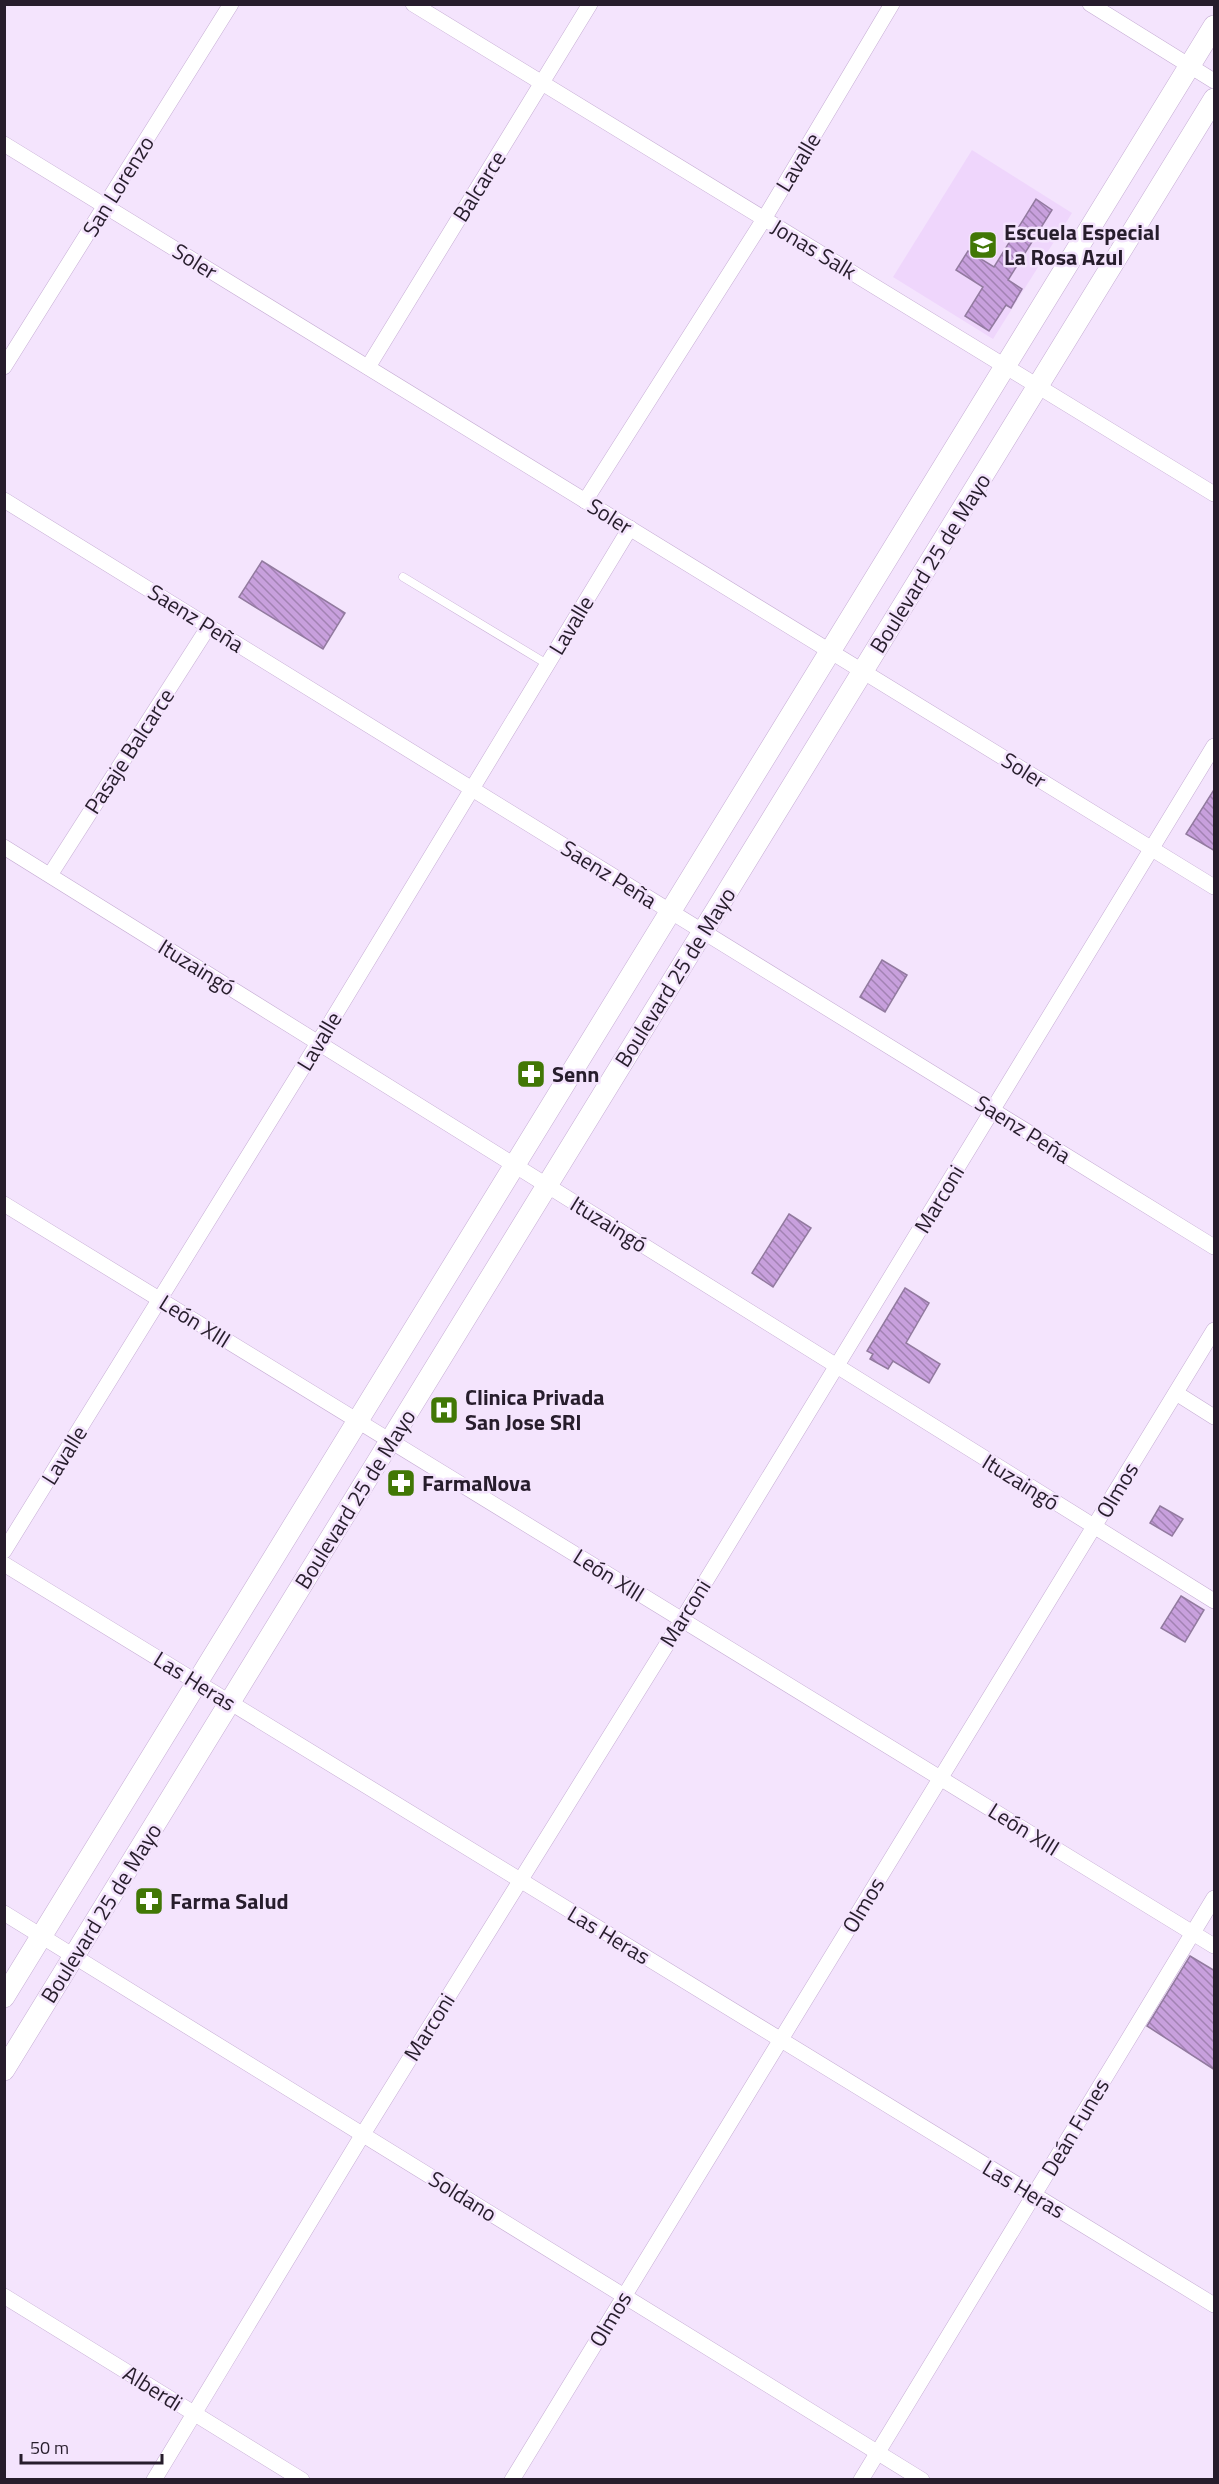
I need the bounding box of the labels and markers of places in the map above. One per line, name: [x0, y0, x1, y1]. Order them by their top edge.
place label: Escuela Especial La Rosa Azul: [1004, 215, 1160, 274]
school or university icon: Escuela Especial La Rosa Azul: [967, 229, 999, 261]
place label: Senn: [552, 1057, 600, 1091]
pharmacy icon: Senn: [515, 1058, 547, 1090]
place label: Clinica Privada San Jose SRl: [465, 1380, 605, 1439]
hospital icon: Clinica Privada San Jose SRl: [428, 1394, 460, 1426]
place label: FarmaNova: [422, 1466, 531, 1500]
pharmacy icon: FarmaNova: [385, 1467, 417, 1499]
place label: Farma Salud: [170, 1884, 289, 1918]
pharmacy icon: Farma Salud: [133, 1885, 165, 1917]

